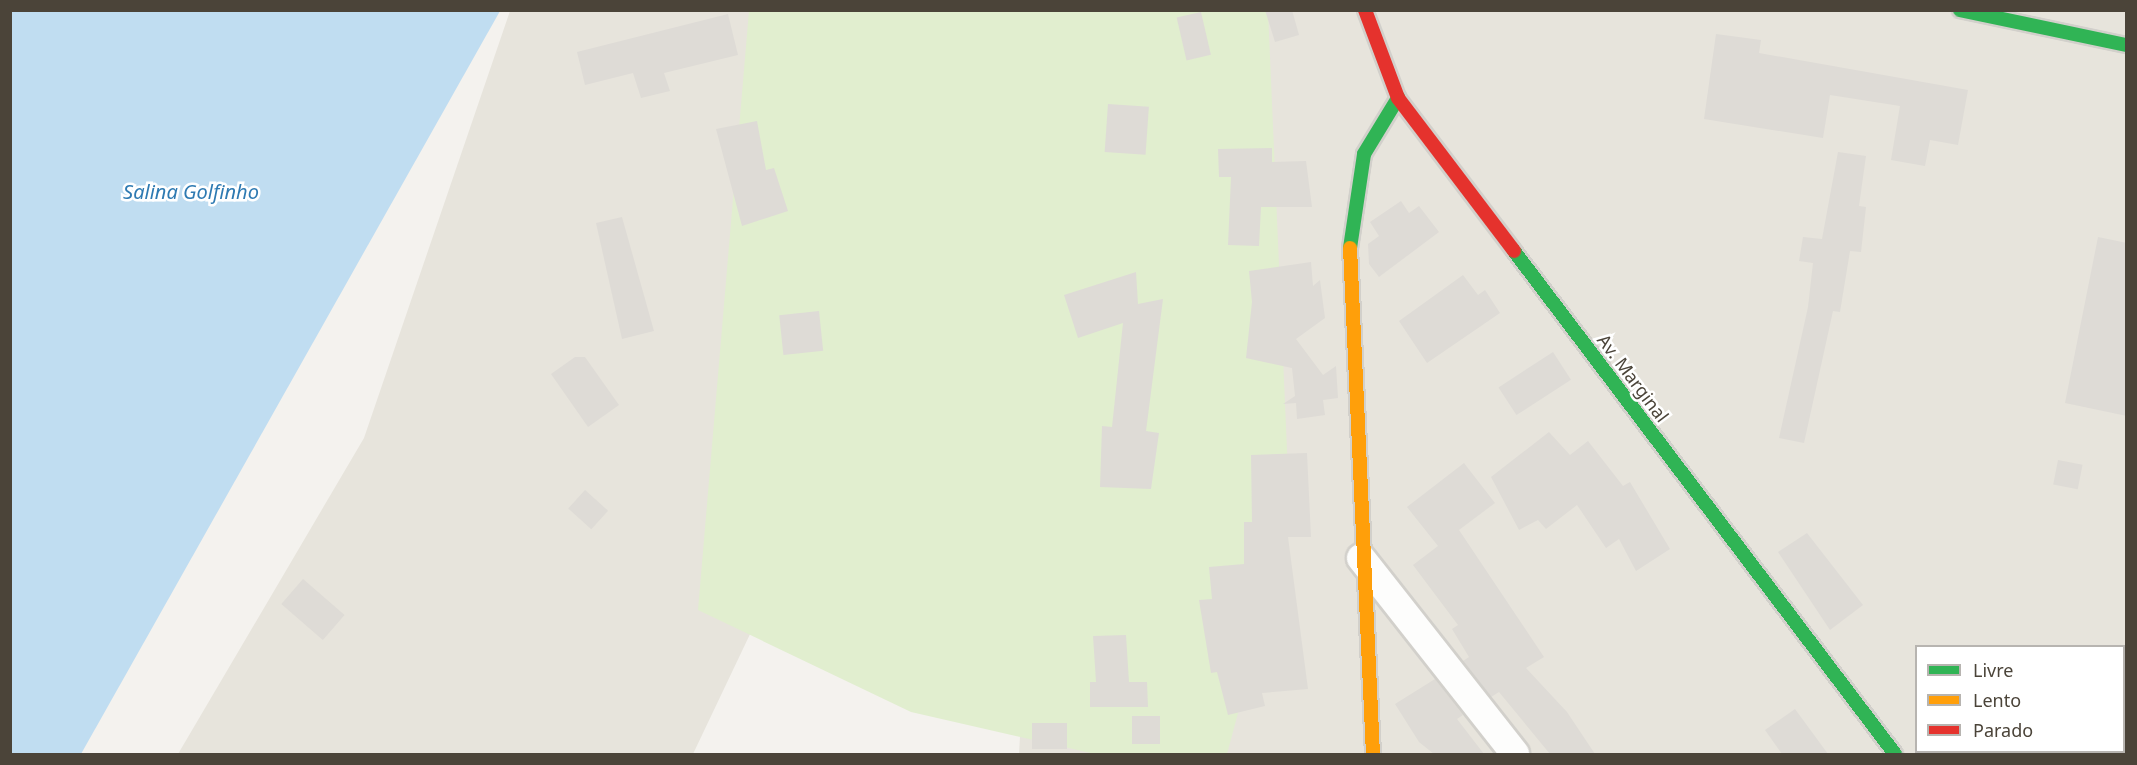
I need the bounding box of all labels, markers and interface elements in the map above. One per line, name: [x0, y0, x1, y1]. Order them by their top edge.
water label: Salina Golfinho: [123, 179, 259, 203]
street label: Av. Marginal: [1593, 330, 1673, 426]
legend: [1915, 645, 2125, 753]
text: Livre: [1973, 658, 2013, 682]
text: Lento: [1973, 688, 2021, 712]
text: Parado: [1973, 718, 2033, 742]

